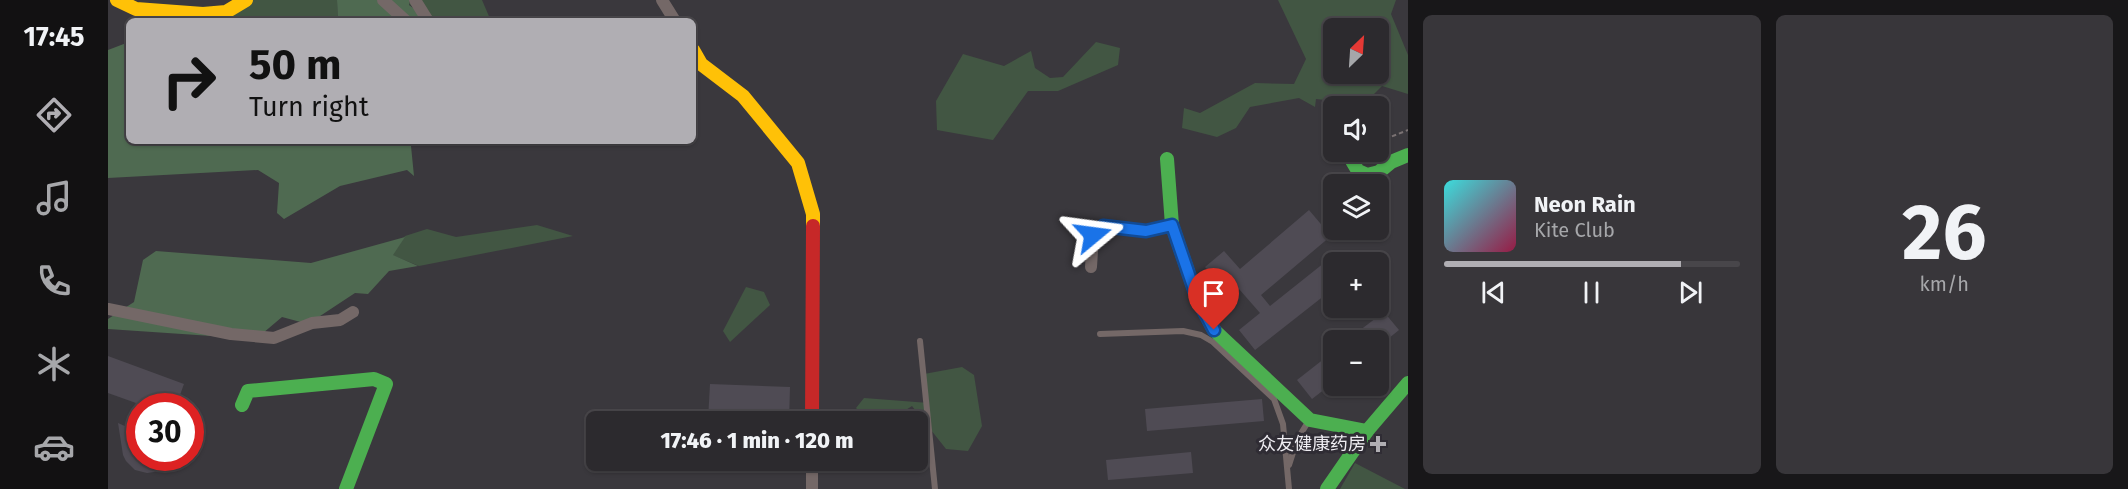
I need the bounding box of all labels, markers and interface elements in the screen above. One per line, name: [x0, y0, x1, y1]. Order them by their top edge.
north arrow: [1323, 18, 1389, 84]
map controls: [1323, 18, 1389, 396]
text: 17:45: [24, 21, 84, 53]
text: 50 m: [249, 40, 342, 90]
icon: right: [150, 42, 228, 120]
text: Turn right: [249, 91, 369, 123]
icon: directions: [33, 94, 75, 136]
button: sound: [1323, 96, 1389, 162]
button: layers: [1323, 174, 1389, 240]
icon: music: [33, 177, 75, 219]
text: 26: [1902, 186, 1986, 280]
text: Neon Rain: [1534, 191, 1636, 218]
position arrow: [1061, 203, 1125, 267]
text: Kite Club: [1534, 218, 1615, 242]
button: +: [1323, 252, 1389, 318]
icon: phone: [33, 260, 75, 302]
pin: [1188, 268, 1239, 330]
text: km/h: [1920, 272, 1969, 296]
icon: previous: [1477, 276, 1510, 309]
icon: pause: [1575, 276, 1608, 309]
icon: next: [1674, 276, 1707, 309]
icon: arrive: [1197, 277, 1230, 310]
button: −: [1323, 330, 1389, 396]
icon: climate: [33, 343, 75, 385]
speed limit sign: 30: [126, 393, 204, 471]
icon: car: [33, 426, 75, 468]
text: 17:46 · 1 min · 120 m: [660, 427, 854, 454]
place label: 众友健康药房: [1258, 433, 1366, 455]
marker: 众友健康药房: [1371, 437, 1385, 451]

